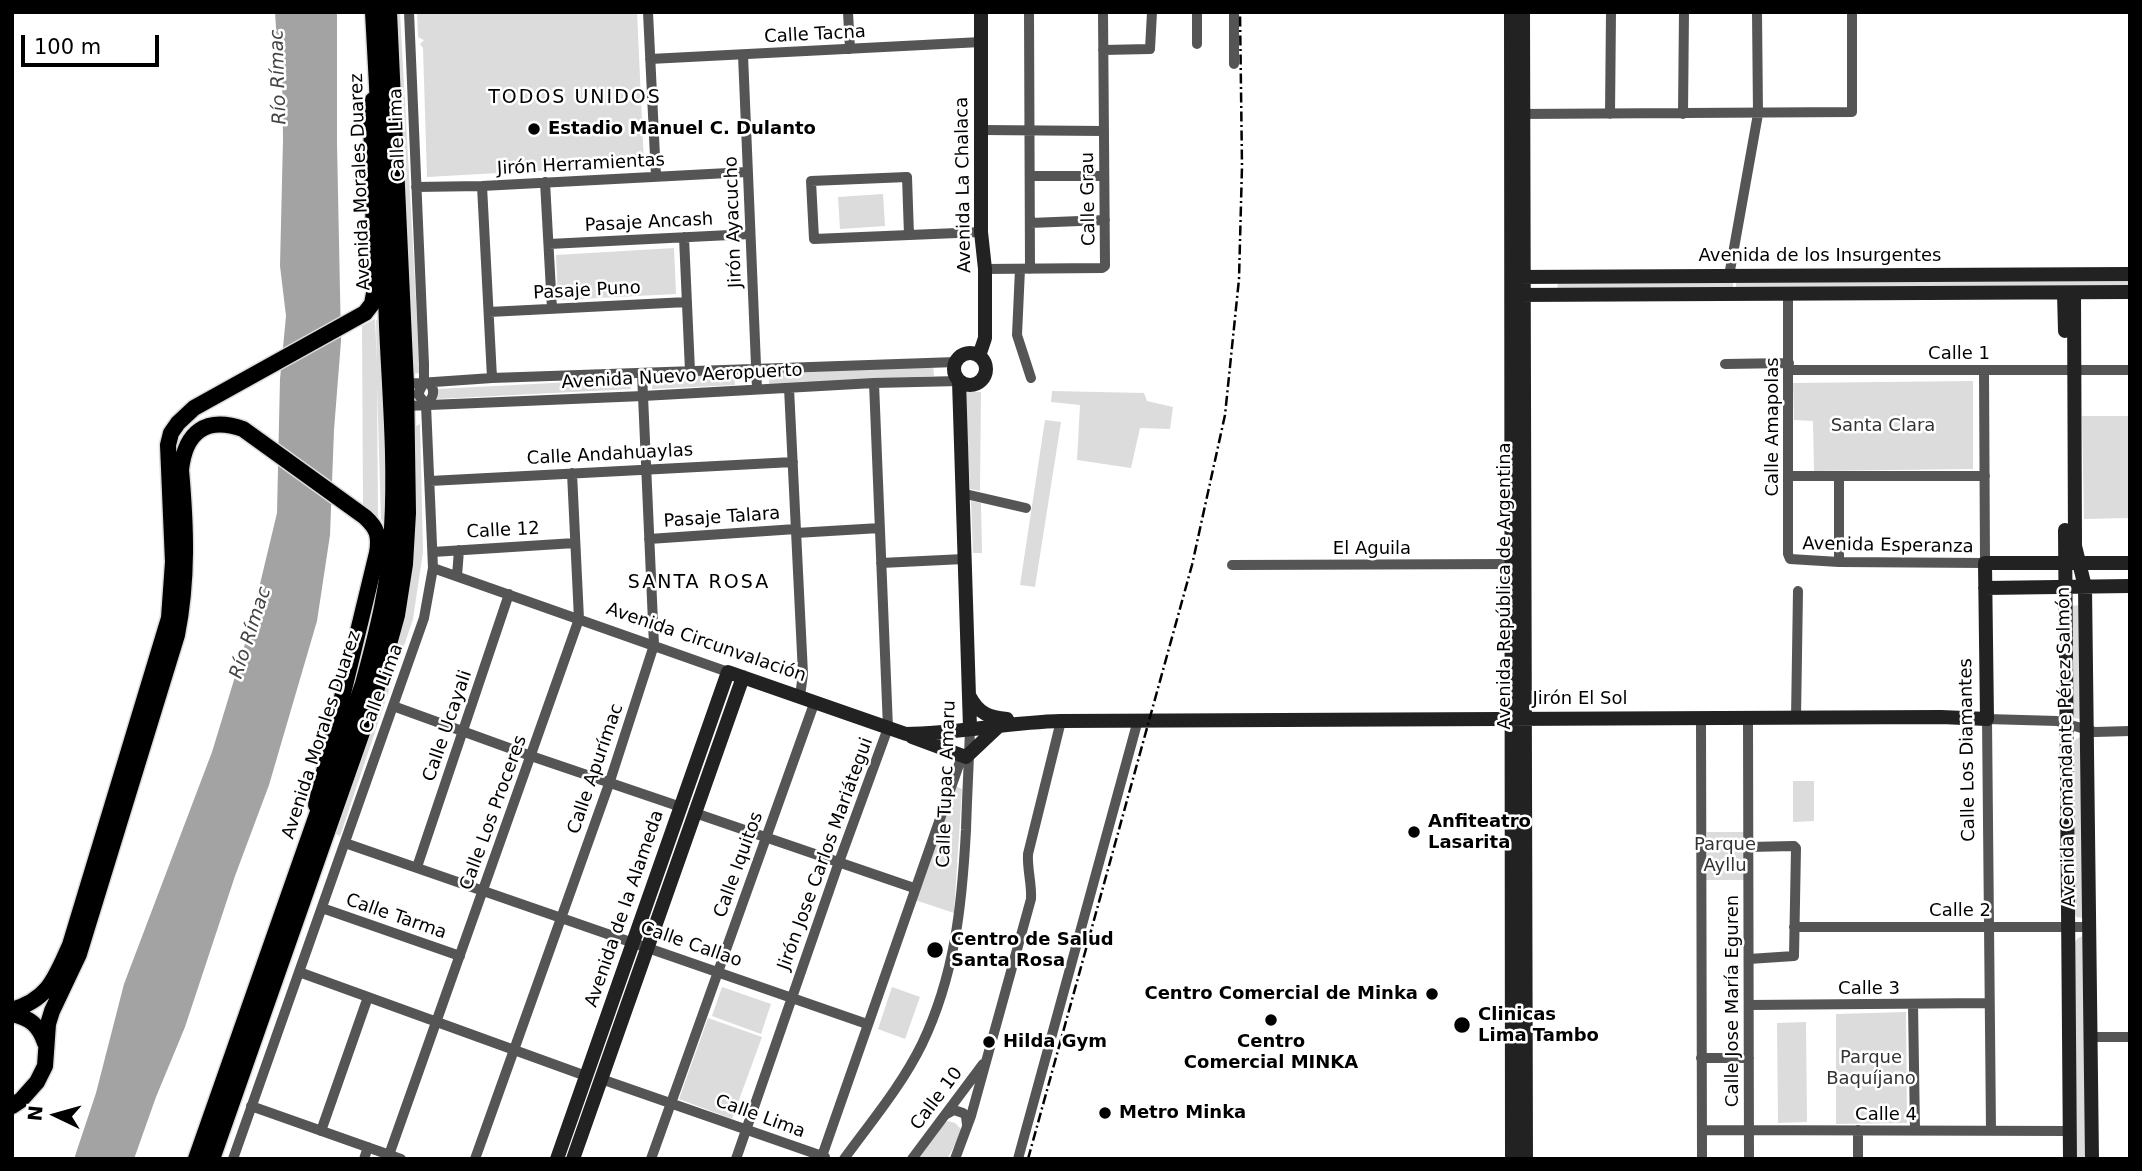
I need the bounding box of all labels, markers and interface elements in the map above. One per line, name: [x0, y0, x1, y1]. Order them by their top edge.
scale bar: [24, 21, 163, 65]
street label: Calle Tacna: [764, 22, 866, 48]
water label: Río Rímac: [266, 29, 292, 125]
text: 100 m: [34, 35, 101, 59]
street label: Avenida Morales Duarez: [346, 73, 376, 291]
district label: TODOS UNIDOS: [490, 87, 660, 109]
street label: Calle Lima: [386, 88, 410, 182]
street label: Avenida La Chalaca: [952, 97, 976, 273]
place label: Estadio Manuel C. Dulanto: [548, 118, 816, 140]
marker: Estadio Manuel C. Dulanto: [526, 121, 542, 137]
street label: Jirón Herramientas: [497, 150, 665, 180]
street label: Calle Grau: [1077, 152, 1101, 246]
street label: Jirón Ayacucho: [721, 156, 747, 288]
street label: Pasaje Ancash: [584, 209, 714, 237]
street label: Avenida de los Insurgentes: [1699, 245, 1941, 267]
street label: Pasaje Puno: [533, 277, 641, 305]
street label: Calle 1: [1928, 343, 1990, 365]
street label: Calle Amapolas: [1762, 357, 1784, 497]
street label: Avenida Nuevo Aeropuerto: [561, 360, 803, 394]
park label: Santa Clara: [1831, 415, 1935, 437]
street label: Calle Andahuaylas: [526, 440, 694, 470]
street label: Avenida República de Argentina: [1494, 442, 1516, 730]
street label: Pasaje Talara: [663, 503, 781, 533]
street label: Calle 12: [466, 518, 540, 544]
street label: Avenida Esperanza: [1802, 534, 1974, 558]
street label: El Aguila: [1333, 538, 1411, 560]
district label: SANTA ROSA: [629, 572, 769, 594]
water label: Río Rímac: [225, 584, 277, 682]
street label: Avenida Comandante Pérez Salmón: [2053, 586, 2081, 908]
street label: Avenida Circunvalación: [603, 599, 809, 687]
street label: Avenida Morales Duarez: [278, 628, 366, 842]
street label: Calle Lima: [356, 641, 408, 737]
street label: Calle Los Diamantes: [1956, 658, 1980, 842]
street label: Calle Ucayali: [419, 668, 477, 784]
street label: Jirón El Sol: [1533, 688, 1627, 710]
street label: Calle Tupac Amaru: [933, 700, 961, 868]
street label: Calle Apurímac: [564, 701, 628, 837]
street label: Calle Los Proceres: [456, 733, 532, 893]
street label: Jirón Jose Carlos Mariátegui: [774, 735, 878, 973]
street label: Avenida de la Alameda: [581, 808, 669, 1010]
street label: Calle Iquitos: [710, 809, 768, 921]
place label: Anfiteatro Lasarita: [1428, 811, 1531, 854]
marker: Anfiteatro Lasarita: [1406, 824, 1422, 840]
park label: Parque Ayllu: [1694, 834, 1756, 876]
street label: Calle Tarma: [343, 890, 449, 944]
street label: Calle Jose María Eguren: [1722, 895, 1744, 1107]
street label: Calle 2: [1929, 900, 1991, 922]
street label: Calle Callao: [637, 918, 745, 972]
place label: Centro de Salud Santa Rosa: [951, 929, 1114, 972]
marker: Centro de Salud Santa Rosa: [925, 940, 945, 960]
street label: Calle 3: [1838, 978, 1900, 1000]
place label: Centro Comercial de Minka: [1144, 983, 1418, 1005]
marker: Centro Comercial de Minka: [1424, 986, 1440, 1002]
place label: Clinicas Lima Tambo: [1478, 1004, 1599, 1046]
marker: Centro Comercial MINKA: [1263, 1012, 1279, 1028]
marker: Clinicas Lima Tambo: [1452, 1015, 1472, 1035]
place label: Hilda Gym: [1003, 1031, 1107, 1053]
place label: Centro Comercial MINKA: [1184, 1031, 1358, 1074]
marker: Hilda Gym: [981, 1034, 997, 1050]
park label: Parque Baquíjano: [1826, 1047, 1916, 1090]
street label: Calle 10: [906, 1063, 968, 1135]
north arrow: [21, 1080, 91, 1150]
street label: Calle Lima: [712, 1091, 808, 1143]
place label: Metro Minka: [1119, 1102, 1246, 1124]
text: N: [23, 1104, 47, 1122]
street label: Calle 4: [1855, 1104, 1917, 1126]
marker: Metro Minka: [1097, 1105, 1113, 1121]

